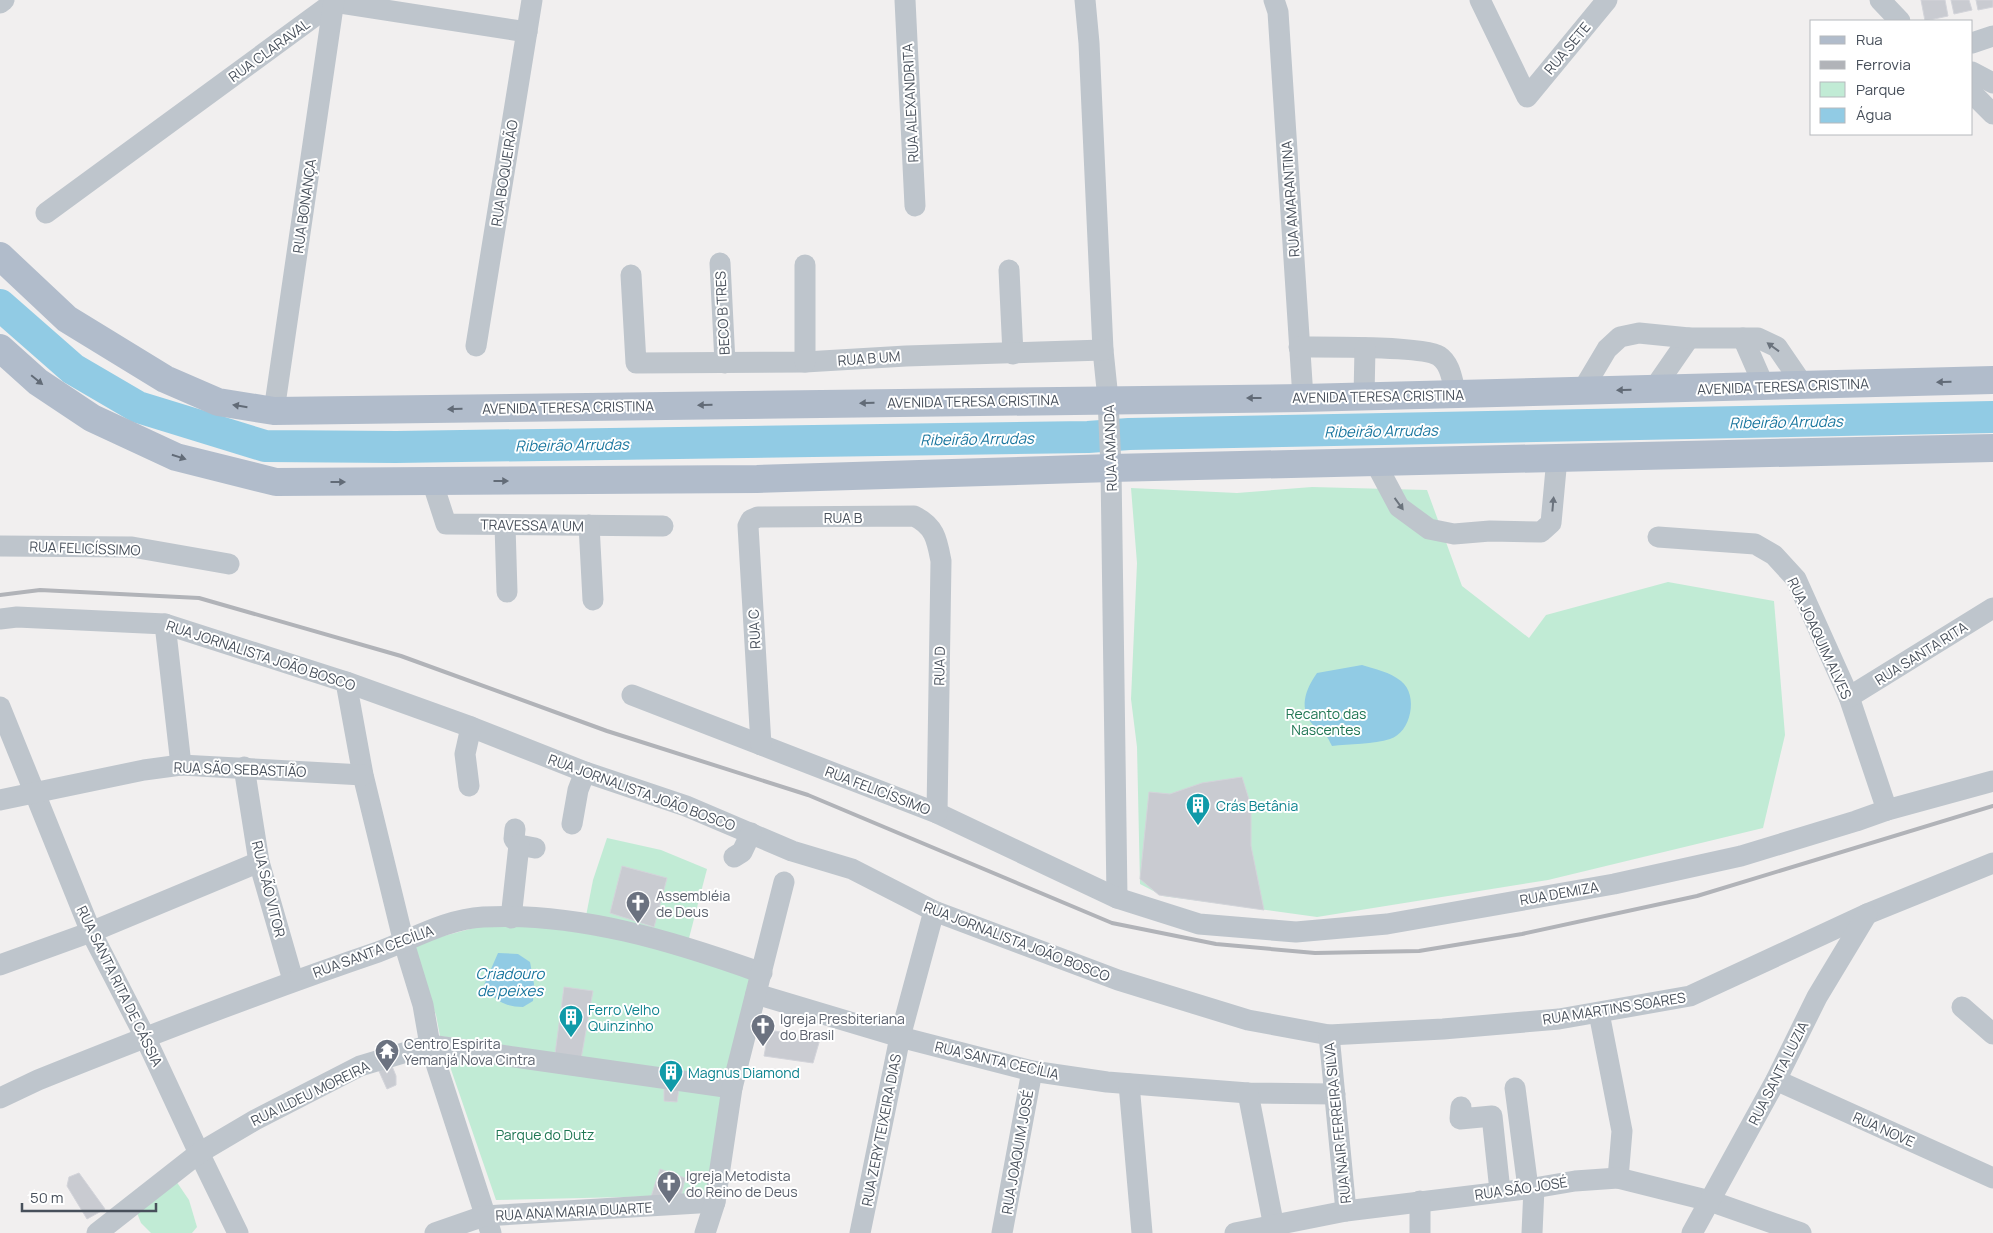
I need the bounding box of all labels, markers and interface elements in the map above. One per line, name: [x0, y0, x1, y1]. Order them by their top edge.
street label: RUA CLARAVAL: [225, 14, 313, 86]
street label: RUA SETE: [1540, 18, 1594, 78]
legend: [1810, 20, 1973, 135]
text: Rua: [1856, 29, 1883, 50]
street label: RUA ALEXANDRITA: [897, 43, 923, 163]
text: Ferrovia: [1856, 54, 1911, 75]
text: Parque: [1856, 79, 1905, 100]
text: Água: [1856, 104, 1892, 125]
street label: RUA BOQUEIRÃO: [486, 118, 522, 228]
street label: RUA AMARANTINA: [1276, 140, 1304, 258]
street label: RUA BONANÇA: [288, 157, 320, 254]
street label: BECO B TRES: [710, 270, 734, 355]
one-way arrow: [1766, 342, 1780, 352]
street label: RUA B UM: [837, 346, 901, 370]
street label: AVENIDA TERESA CRISTINA: [1697, 374, 1869, 398]
one-way arrow: [30, 375, 44, 385]
one-way arrow: [1936, 378, 1952, 386]
street label: AVENIDA TERESA CRISTINA: [1292, 385, 1464, 407]
one-way arrow: [1616, 386, 1632, 394]
street label: AVENIDA TERESA CRISTINA: [887, 390, 1059, 412]
one-way arrow: [1246, 394, 1262, 402]
street label: AVENIDA TERESA CRISTINA: [482, 396, 654, 418]
one-way arrow: [859, 399, 875, 407]
one-way arrow: [232, 401, 248, 409]
one-way arrow: [696, 401, 712, 409]
street label: RUA AMANDA: [1099, 404, 1121, 492]
one-way arrow: [446, 405, 462, 413]
water label: Ribeirão Arrudas: [1729, 410, 1844, 433]
water label: Ribeirão Arrudas: [1324, 419, 1439, 442]
water label: Ribeirão Arrudas: [920, 427, 1035, 450]
water label: Ribeirão Arrudas: [515, 433, 630, 456]
one-way arrow: [172, 454, 187, 462]
one-way arrow: [493, 477, 509, 485]
one-way arrow: [330, 478, 346, 486]
one-way arrow: [1549, 496, 1557, 512]
one-way arrow: [1394, 497, 1404, 511]
street label: RUA B: [824, 508, 863, 527]
street label: TRAVESSA A UM: [480, 515, 584, 535]
street label: RUA FELICÍSSIMO: [29, 537, 141, 559]
street label: RUA JOAQUIM ALVES: [1783, 574, 1857, 702]
street label: RUA C: [743, 609, 765, 649]
street label: RUA JORNALISTA JOÃO BOSCO: [164, 615, 358, 695]
street label: RUA SANTA RITA: [1871, 617, 1971, 689]
street label: RUA D: [929, 646, 949, 686]
park label: Recanto das Nascentes: [1286, 704, 1366, 739]
street label: RUA JORNALISTA JOÃO BOSCO: [546, 749, 738, 835]
street label: RUA SÃO SEBASTIÃO: [173, 757, 307, 781]
street label: RUA FELICÍSSIMO: [823, 761, 933, 819]
building icon: Crás Betânia: [1185, 792, 1211, 826]
place label: Crás Betânia: [1216, 796, 1298, 815]
street label: RUA SÃO VITOR: [248, 839, 290, 940]
street label: RUA DEMIZA: [1518, 877, 1600, 909]
place label: Assembléia de Deus: [656, 886, 730, 921]
church icon: Assembléia de Deus: [625, 890, 651, 924]
street label: RUA JORNALISTA JOÃO BOSCO: [921, 897, 1113, 985]
street label: RUA SANTA RITA DE CÁSSIA: [73, 902, 167, 1070]
street label: RUA SANTA CECÍLIA: [310, 920, 436, 982]
water label: Criadouro de peixes: [476, 963, 546, 1001]
street label: RUA MARTINS SOARES: [1541, 987, 1687, 1029]
place label: Ferro Velho Quinzinho: [588, 1000, 660, 1035]
building icon: Ferro Velho Quinzinho: [558, 1004, 584, 1038]
place label: Igreja Presbiteriana do Brasil: [780, 1009, 905, 1044]
church icon: Igreja Presbiteriana do Brasil: [750, 1013, 776, 1047]
street label: RUA SANTA LUZIA: [1744, 1018, 1812, 1128]
place label: Centro Espirita Yemanjá Nova Cintra: [404, 1034, 535, 1069]
street label: RUA SANTA CECÍLIA: [933, 1036, 1061, 1084]
temple icon: Centro Espirita Yemanjá Nova Cintra: [374, 1038, 400, 1072]
street label: RUA NAIR FERREIRA SILVA: [1319, 1041, 1355, 1205]
street label: RUA ZERY TEIXEIRA DIAS: [857, 1052, 905, 1208]
street label: RUA ILDEU MOREIRA: [247, 1056, 373, 1130]
building icon: Magnus Diamond: [658, 1059, 684, 1093]
place label: Magnus Diamond: [688, 1063, 800, 1082]
street label: RUA JOAQUIM JOSÉ: [997, 1088, 1037, 1216]
street label: RUA NOVE: [1850, 1107, 1918, 1151]
park label: Parque do Dutz: [496, 1125, 594, 1144]
place label: Igreja Metodista do Reino de Deus: [686, 1166, 798, 1201]
church icon: Igreja Metodista do Reino de Deus: [656, 1170, 682, 1204]
street label: RUA SÃO JOSÉ: [1473, 1172, 1569, 1204]
scale bar: [22, 1180, 156, 1212]
text: 50 m: [30, 1187, 64, 1208]
street label: RUA ANA MARIA DUARTE: [495, 1197, 653, 1225]

